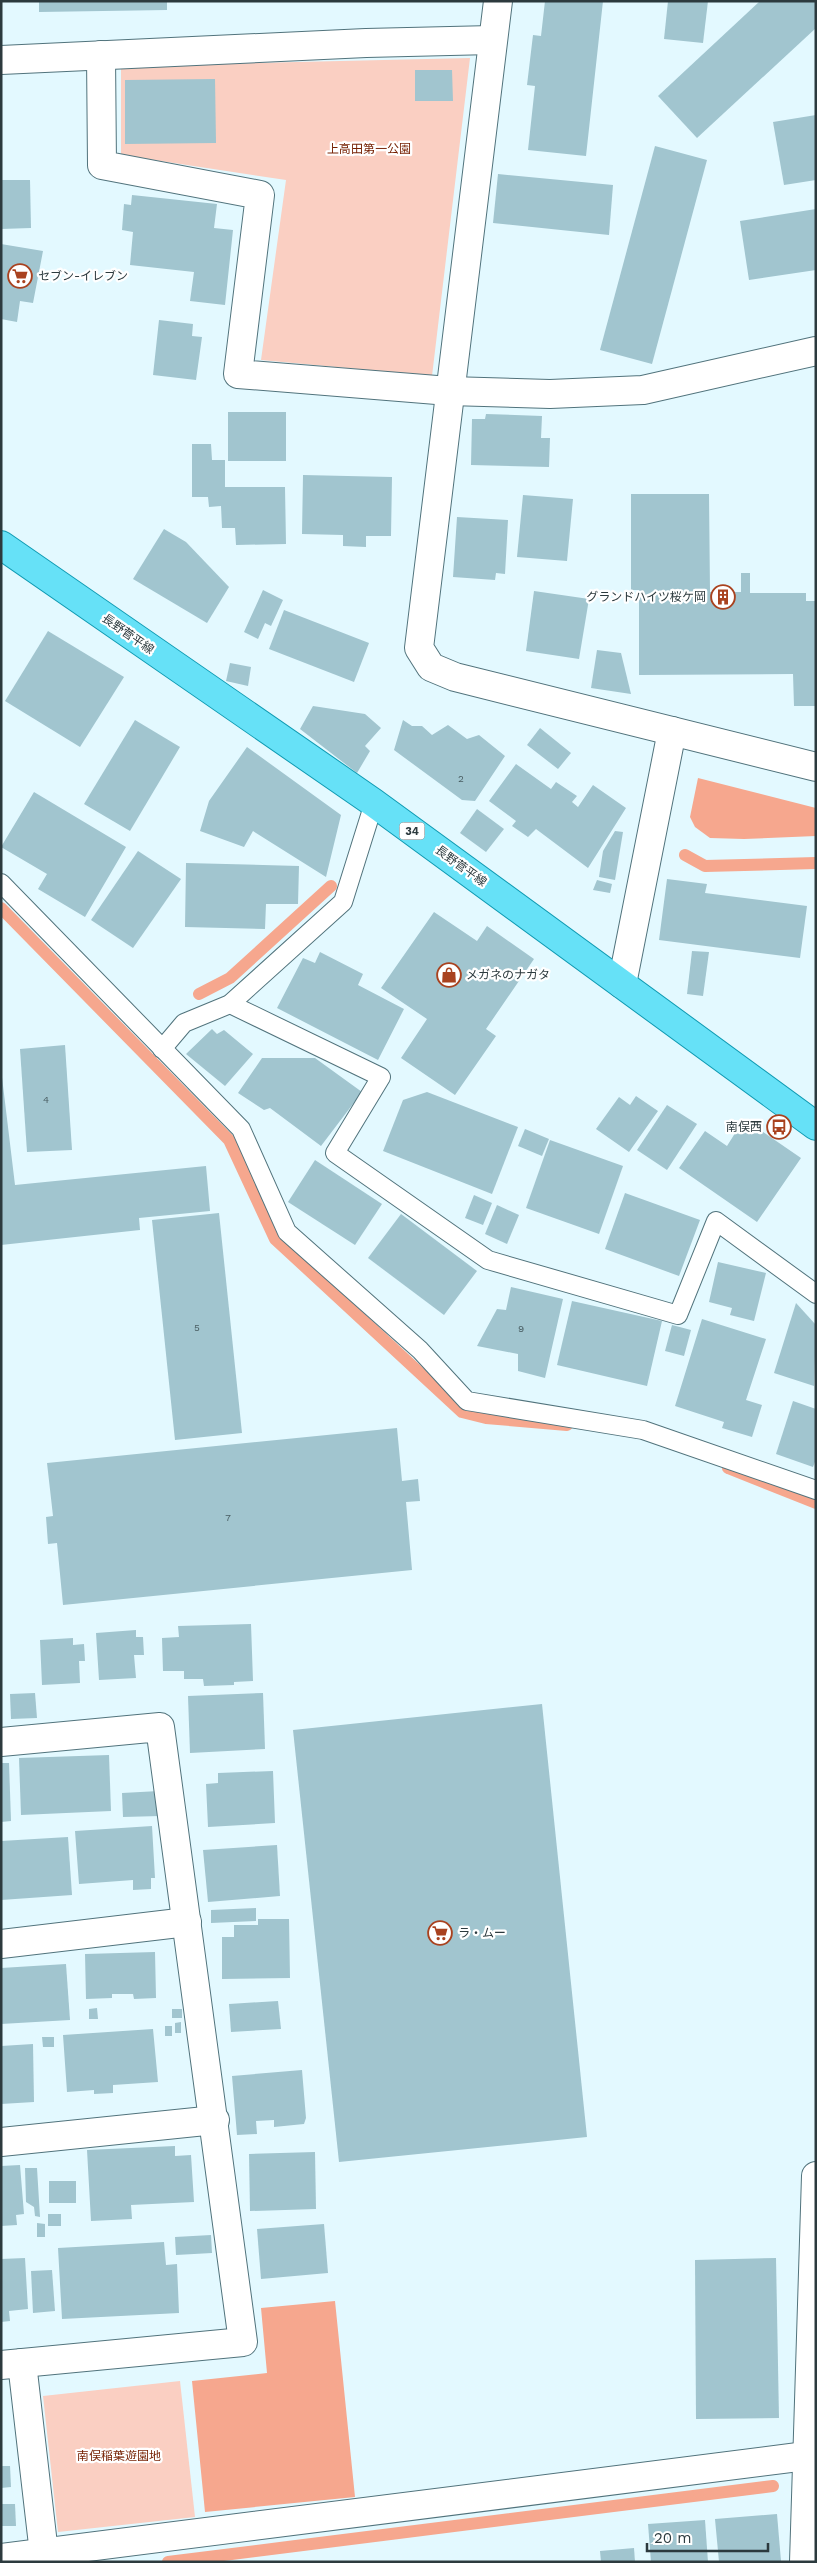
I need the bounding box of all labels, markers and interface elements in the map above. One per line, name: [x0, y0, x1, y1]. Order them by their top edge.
park label: 上高田第一公園: [327, 142, 411, 156]
supermarket icon: セブン-イレブン: [7, 263, 33, 289]
place label: セブン-イレブン: [38, 269, 128, 283]
building icon: グランドハイツ桜ケ岡: [710, 584, 736, 610]
place label: グランドハイツ桜ケ岡: [586, 590, 706, 604]
street label: 長野菅平線: [99, 611, 157, 657]
house number: 2: [458, 773, 464, 784]
road number: 34: [400, 822, 424, 839]
street label: 長野菅平線: [433, 843, 489, 889]
shop icon: メガネのナガタ: [436, 962, 462, 988]
place label: メガネのナガタ: [466, 968, 550, 982]
house number: 4: [43, 1094, 49, 1105]
bus stop icon: 南俣西: [766, 1114, 792, 1140]
place label: 南俣西: [726, 1120, 762, 1134]
house number: 5: [194, 1322, 200, 1333]
house number: 9: [518, 1323, 524, 1334]
house number: 7: [225, 1512, 231, 1523]
supermarket icon: ラ・ムー: [427, 1920, 453, 1946]
place label: ラ・ムー: [458, 1926, 506, 1940]
park label: 南俣稲葉遊園地: [77, 2449, 161, 2463]
scale bar: [647, 2520, 768, 2552]
text: 20 m: [654, 2529, 692, 2547]

